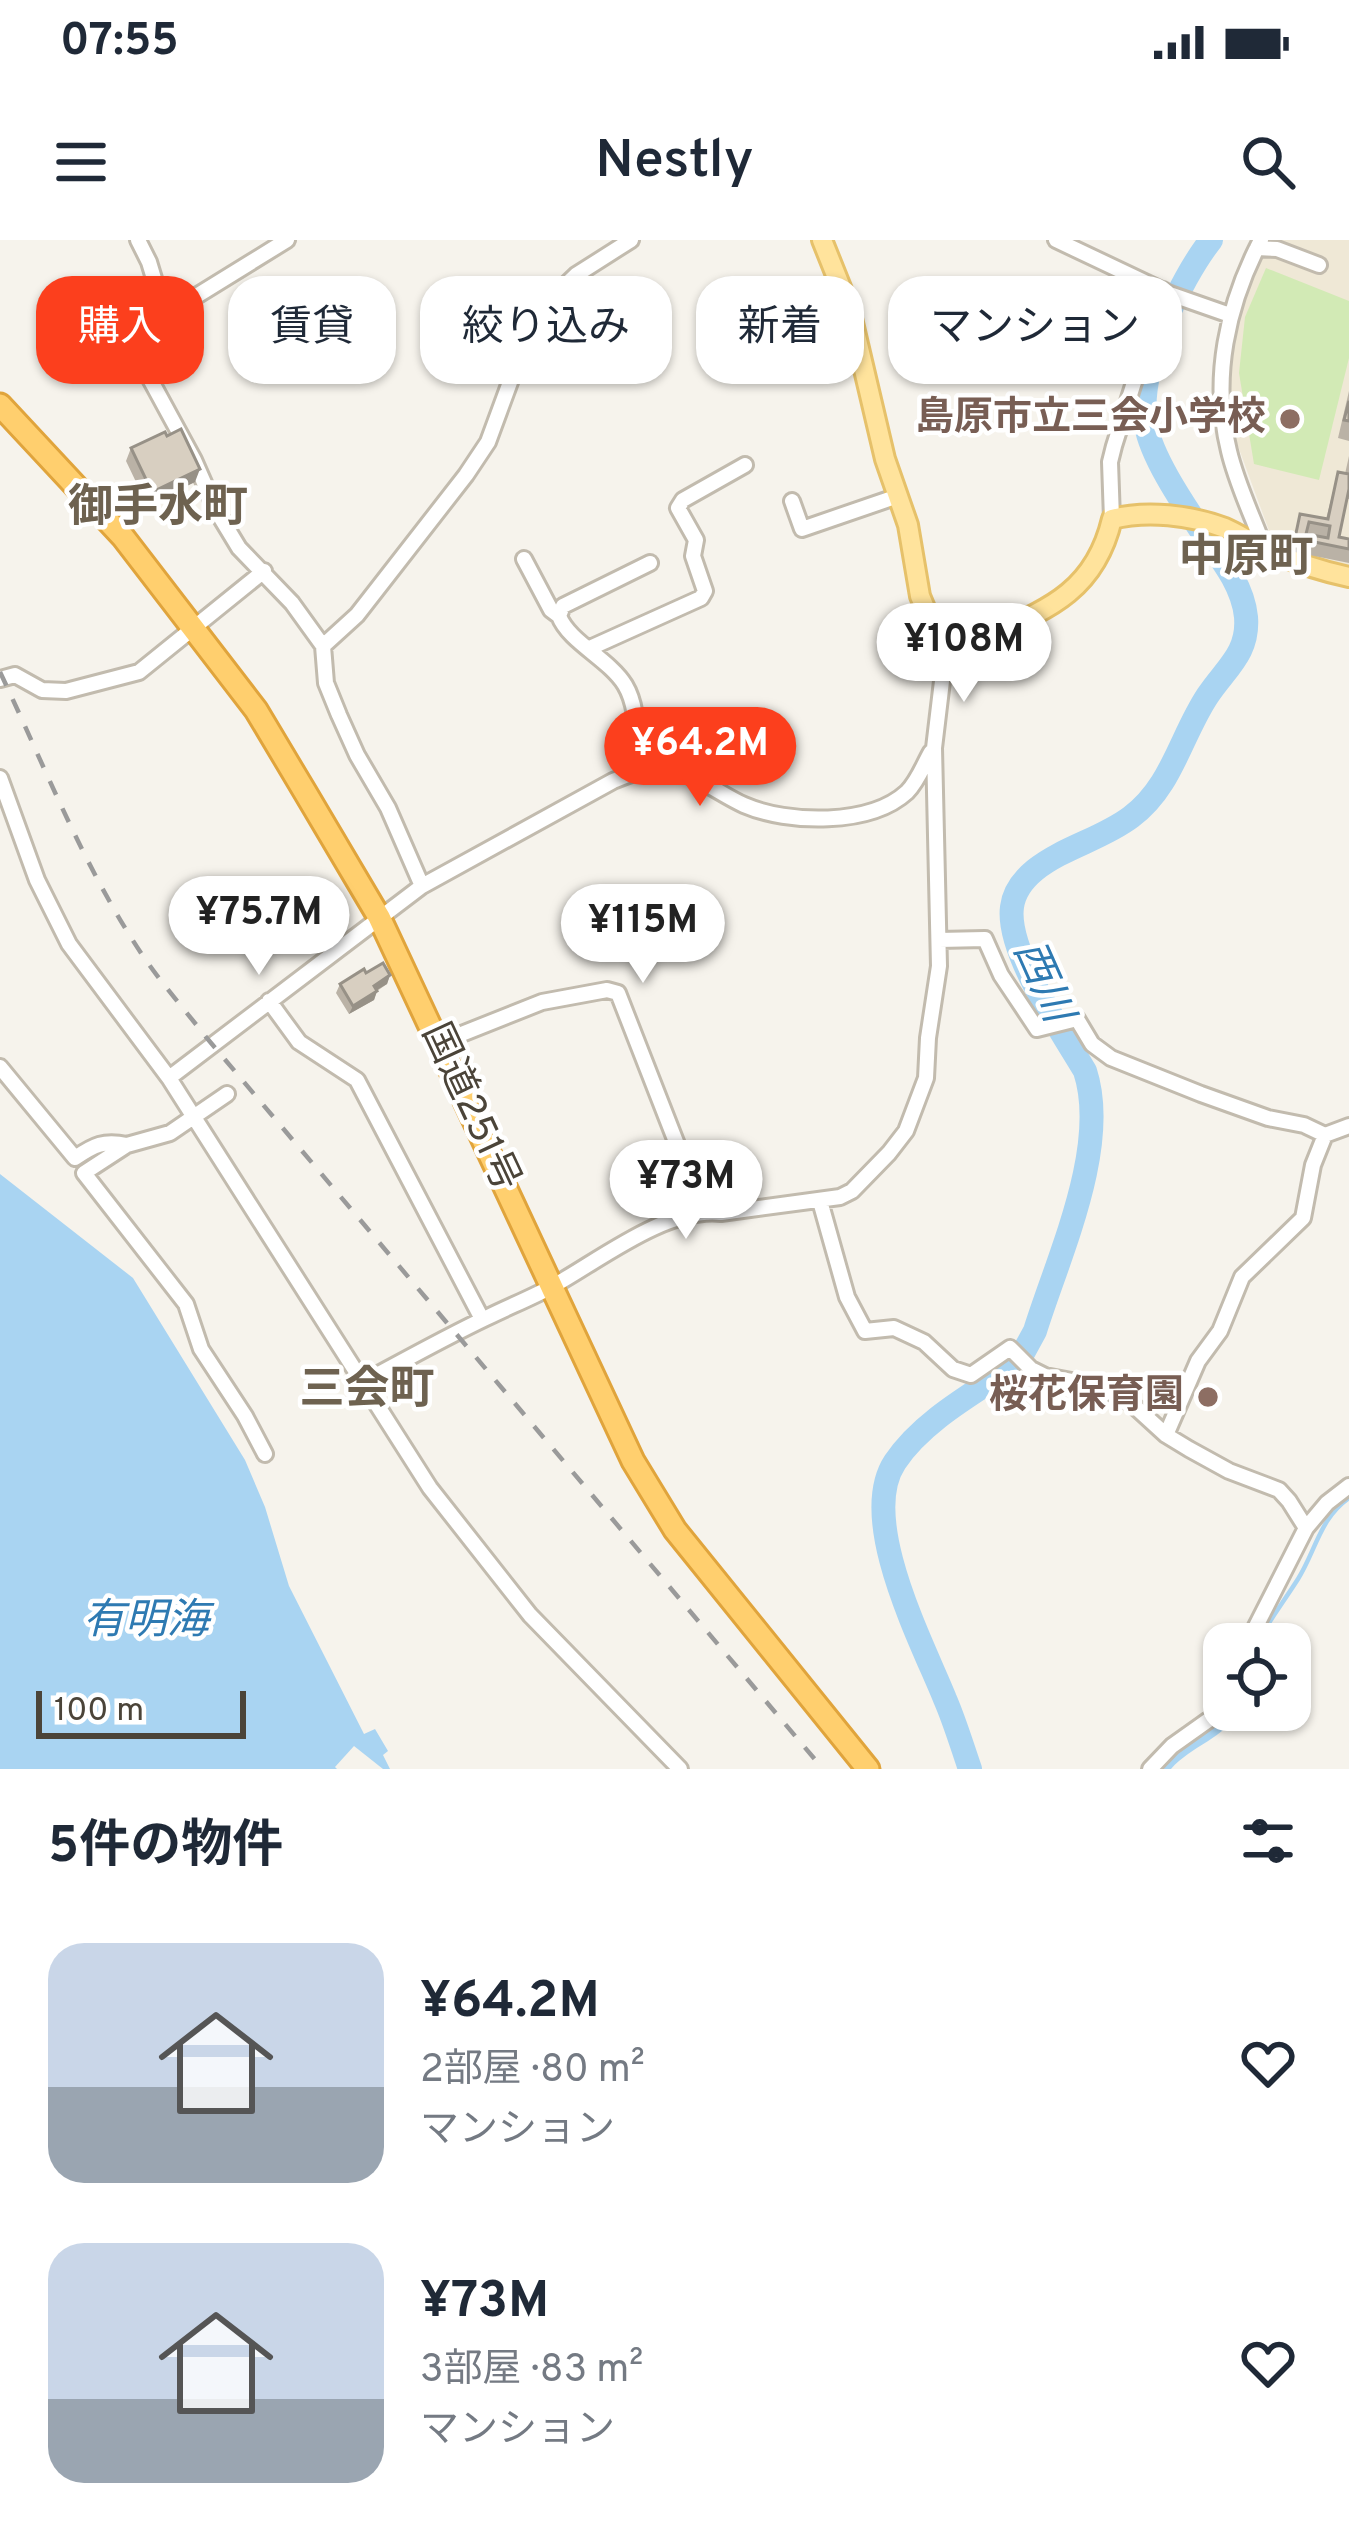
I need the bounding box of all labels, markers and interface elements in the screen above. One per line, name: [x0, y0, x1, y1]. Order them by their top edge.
text: 07:55: [60, 14, 179, 71]
text: Nestly: [595, 128, 754, 197]
icon: menu: [48, 129, 114, 195]
icon: search: [1235, 129, 1301, 195]
chip: 購入: [36, 276, 204, 384]
chip: 賃貸: [228, 276, 396, 384]
chip: 絞り込み: [420, 276, 672, 384]
chip: 新着: [696, 276, 864, 384]
chip: マンション: [888, 276, 1182, 384]
place label: 島原市立三会小学校: [915, 395, 1266, 444]
marker: 島原市立三会小学校: [1277, 406, 1303, 432]
district label: 御手水町: [68, 481, 248, 538]
district label: 中原町: [1178, 531, 1314, 588]
pin: ¥108M: [880, 603, 1048, 705]
text: ¥108M: [904, 617, 1024, 666]
pin: ¥64.2M: [602, 707, 798, 809]
text: ¥64.2M: [631, 721, 769, 770]
pin: ¥75.7M: [161, 876, 357, 978]
pin: ¥115M: [559, 884, 727, 986]
text: ¥75.7M: [195, 890, 323, 939]
text: ¥115M: [588, 898, 698, 947]
water label: 西川: [1000, 933, 1084, 1035]
street label: 国道251号: [409, 1016, 529, 1200]
pin: ¥73M: [615, 1140, 757, 1242]
text: ¥73M: [637, 1154, 735, 1203]
district label: 三会町: [299, 1363, 435, 1420]
place label: 桜花保育園: [989, 1373, 1184, 1422]
marker: 桜花保育園: [1195, 1384, 1221, 1410]
water label: 有明海: [83, 1596, 215, 1649]
map controls: [1203, 1623, 1311, 1731]
button: locate: [1203, 1623, 1311, 1731]
scale bar: [36, 1685, 246, 1738]
text: 100 m: [54, 1691, 144, 1733]
icon: filters: [1235, 1808, 1301, 1874]
text: 5件の物件: [48, 1816, 283, 1881]
text: ¥64.2M: [420, 1971, 600, 2036]
icon: home: [144, 1991, 288, 2135]
icon: heart: [1235, 2030, 1301, 2096]
text: 2部屋 · 80 m²: [420, 2047, 645, 2096]
text: マンション: [420, 2107, 615, 2156]
text: ¥73M: [420, 2271, 549, 2336]
icon: home: [144, 2291, 288, 2435]
icon: heart: [1235, 2330, 1301, 2396]
text: 3部屋 · 83 m²: [420, 2347, 643, 2396]
text: マンション: [420, 2407, 615, 2456]

